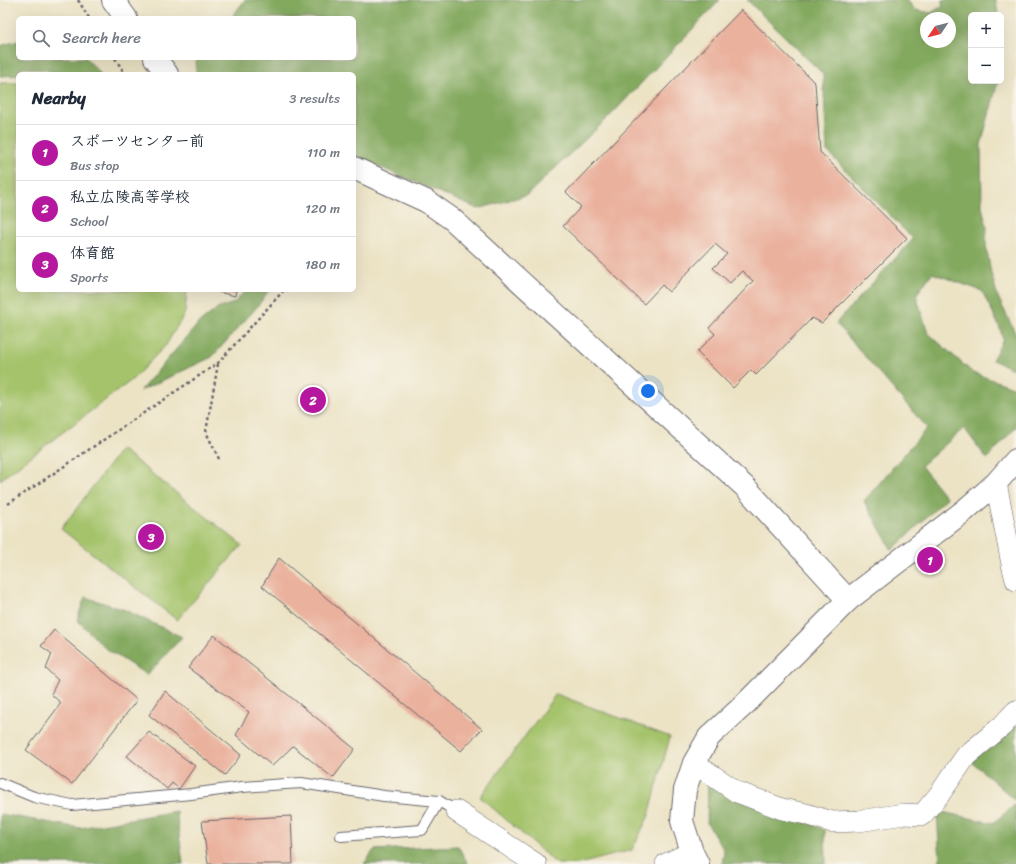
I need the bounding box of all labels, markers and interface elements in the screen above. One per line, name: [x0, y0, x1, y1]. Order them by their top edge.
north arrow: [920, 12, 956, 48]
map controls: [968, 12, 1004, 84]
button: +: [968, 12, 1004, 48]
search box: [16, 16, 356, 60]
text: Search here: [62, 25, 141, 51]
icon: search: [30, 27, 52, 49]
button: −: [968, 48, 1004, 84]
text: Nearby: [32, 83, 86, 113]
text: 3 results: [289, 87, 340, 110]
text: スポーツセンター前: [70, 128, 205, 154]
text: 1: [42, 141, 48, 164]
text: 110 m: [307, 141, 340, 164]
text: Bus stop: [70, 154, 119, 177]
text: 私立広陵高等学校: [70, 184, 190, 210]
text: 2: [41, 197, 49, 220]
text: 120 m: [305, 197, 340, 220]
text: School: [70, 210, 108, 233]
text: 体育館: [70, 240, 115, 266]
text: 3: [41, 253, 49, 276]
text: 180 m: [305, 253, 340, 276]
text: Sports: [70, 266, 108, 289]
your location: [638, 381, 658, 401]
pin: 2: [300, 385, 326, 415]
pin: 3: [138, 522, 164, 552]
pin: 1: [917, 545, 943, 575]

